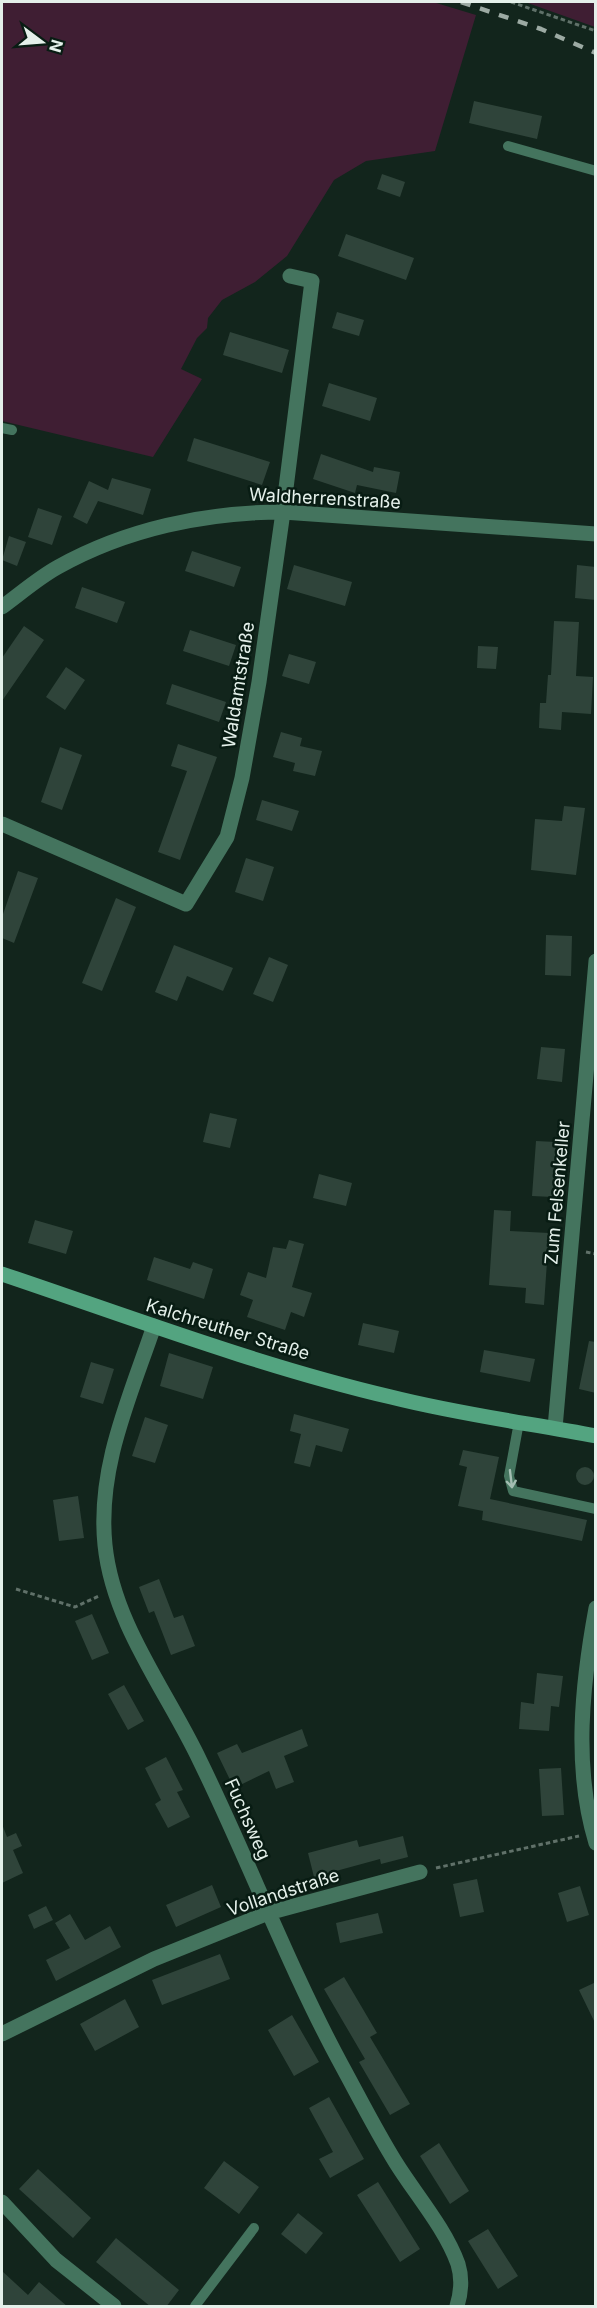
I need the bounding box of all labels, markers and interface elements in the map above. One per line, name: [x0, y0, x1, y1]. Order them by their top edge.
north arrow: [12, 12, 72, 72]
text: N: [45, 38, 68, 55]
street label: Waldherrenstraße: [249, 484, 401, 512]
street label: Waldamtstraße: [218, 620, 258, 750]
street label: Zum Felsenkeller: [540, 1120, 574, 1266]
street label: Kalchreuther Straße: [144, 1294, 312, 1364]
one-way arrow: [506, 1469, 517, 1488]
street label: Fuchsweg: [221, 1775, 275, 1863]
street label: Vollandstraße: [224, 1864, 342, 1920]

